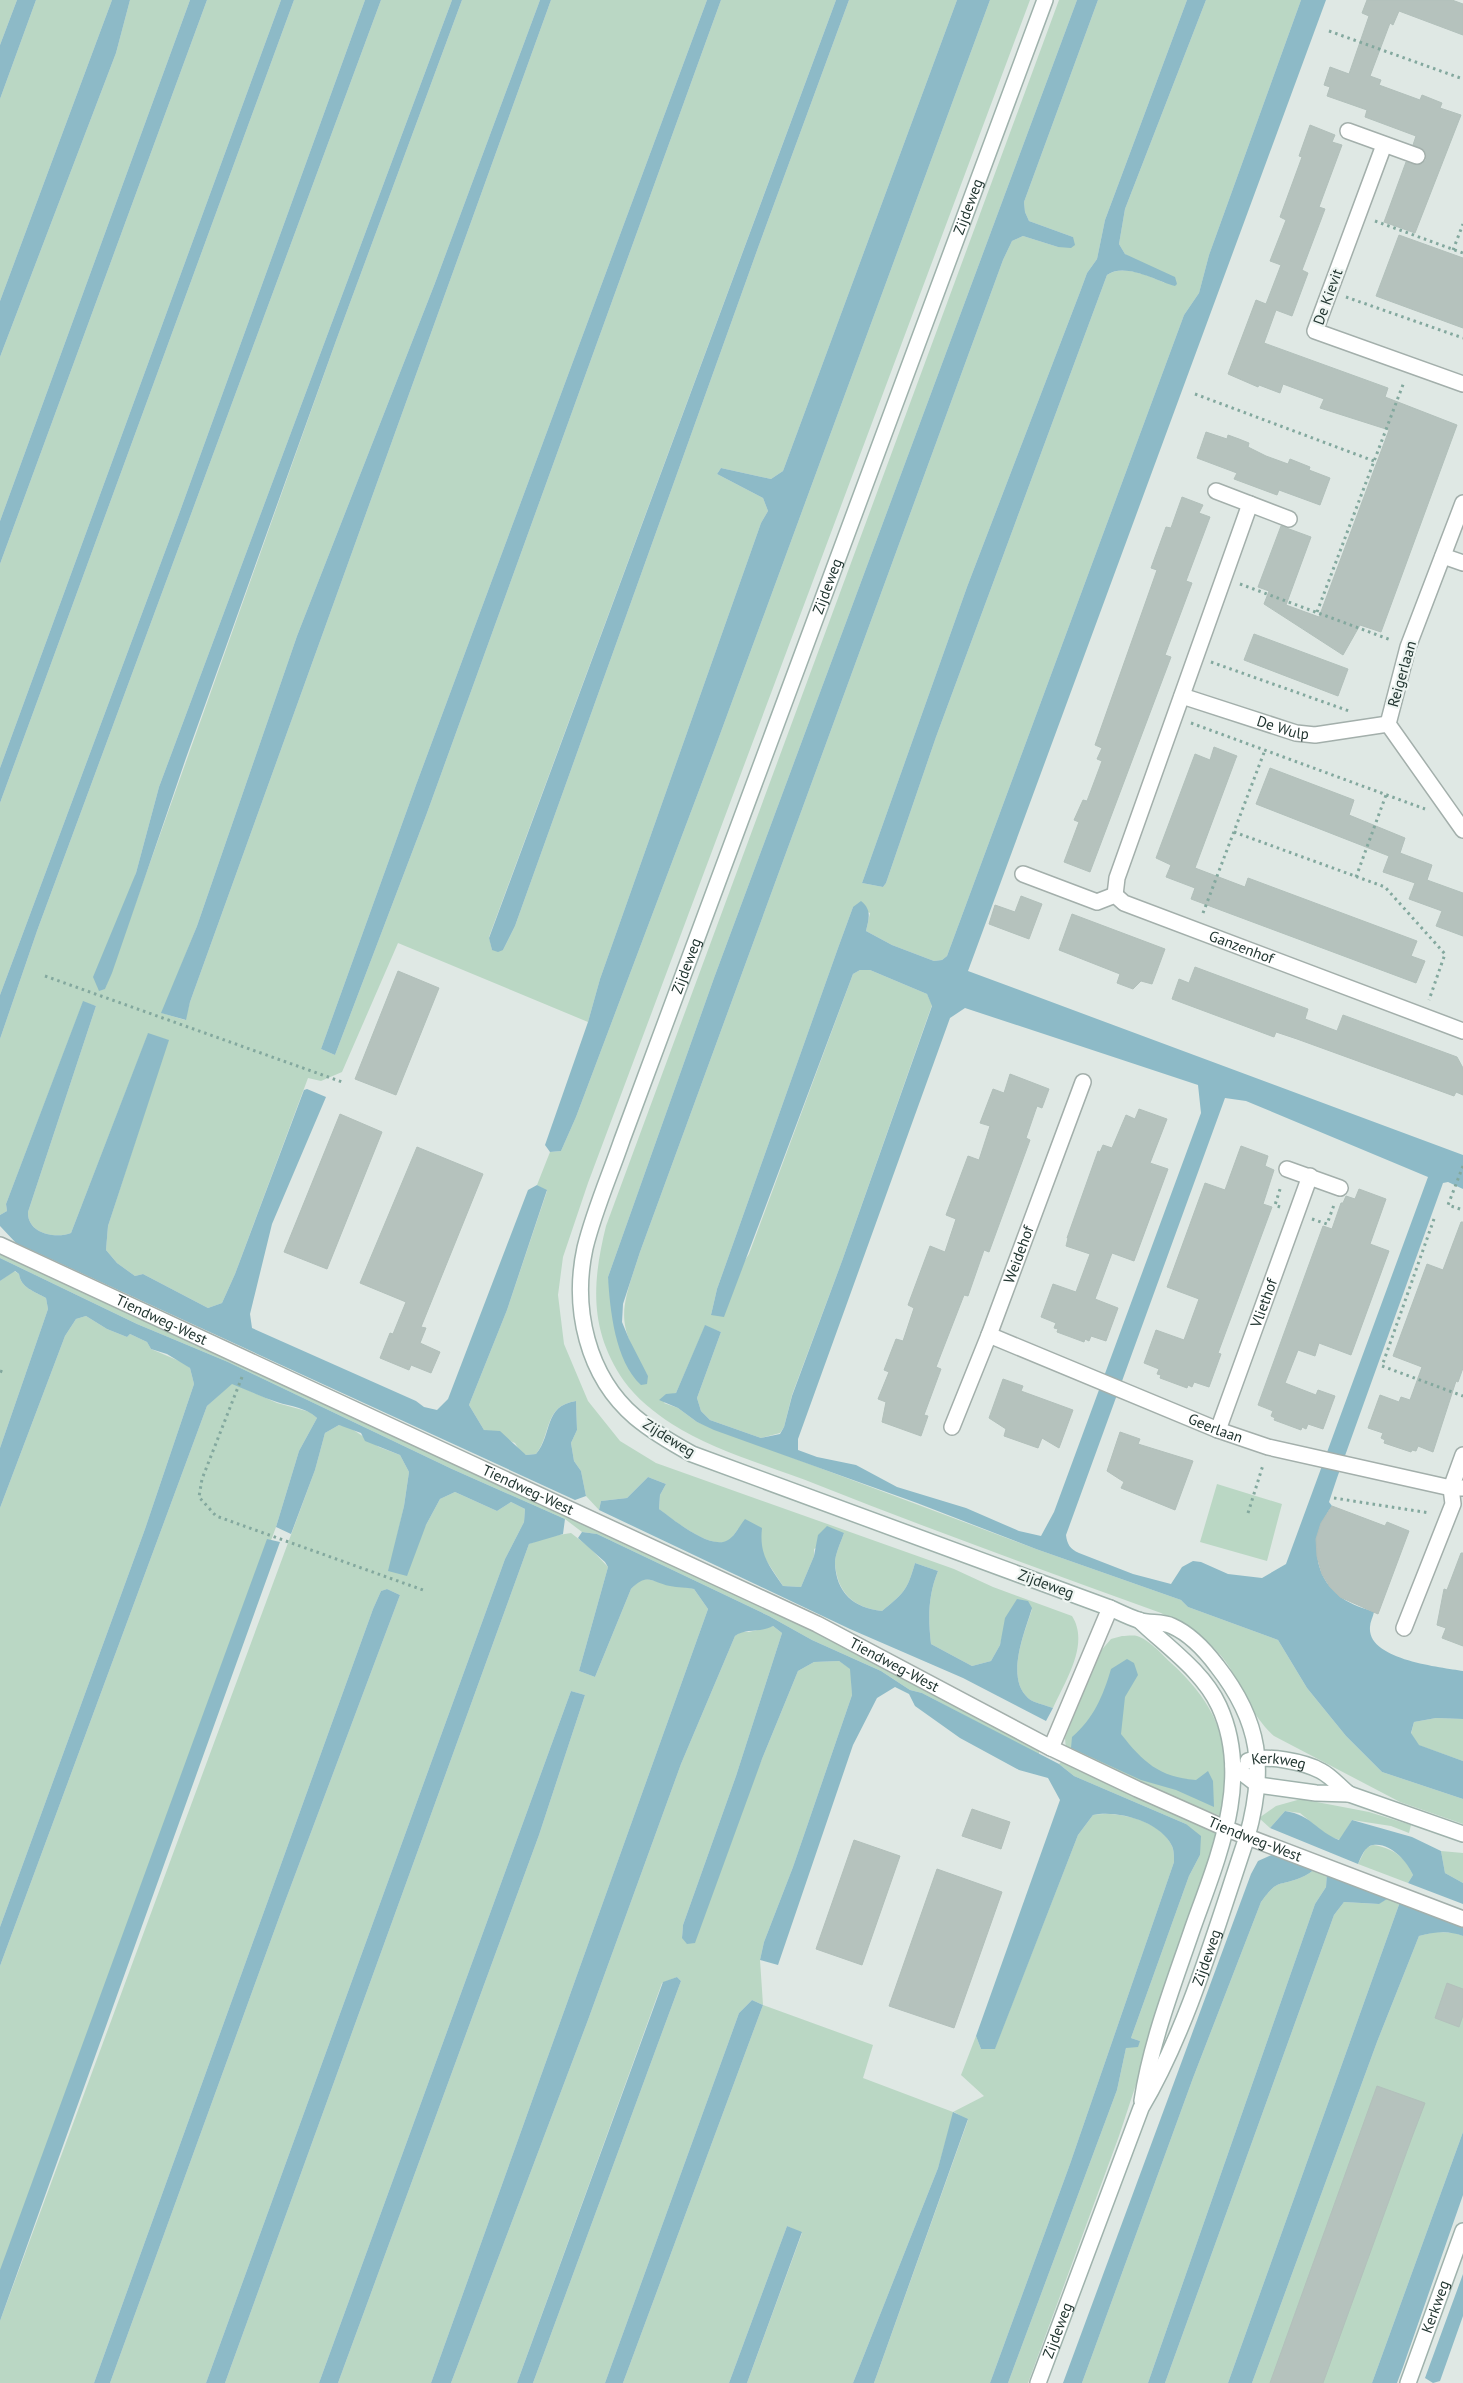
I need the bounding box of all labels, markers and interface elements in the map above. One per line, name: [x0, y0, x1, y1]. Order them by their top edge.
street label: Zijdeweg: [949, 176, 987, 237]
street label: De Kievit: [1309, 266, 1346, 327]
street label: Zijdeweg: [808, 556, 846, 617]
street label: Reigerlaan: [1383, 639, 1420, 709]
street label: De Wulp: [1255, 711, 1310, 743]
street label: Ganzenhof: [1206, 926, 1278, 968]
street label: Zijdeweg: [667, 935, 705, 996]
street label: Weidehof: [999, 1222, 1038, 1286]
street label: Vliethof: [1246, 1275, 1281, 1331]
street label: Tiendweg-West: [113, 1290, 211, 1349]
street label: Geerlaan: [1186, 1409, 1245, 1447]
street label: Zijdeweg: [640, 1414, 699, 1461]
street label: Tiendweg-West: [479, 1460, 577, 1519]
street label: Zijdeweg: [1016, 1565, 1077, 1602]
street label: Tiendweg-West: [846, 1633, 943, 1696]
street label: Kerkweg: [1250, 1748, 1308, 1773]
street label: Tiendweg-West: [1205, 1812, 1305, 1866]
street label: Zijdeweg: [1188, 1927, 1225, 1988]
street label: Kerkweg: [1417, 2278, 1453, 2336]
street label: Zijdeweg: [1038, 2300, 1076, 2361]

